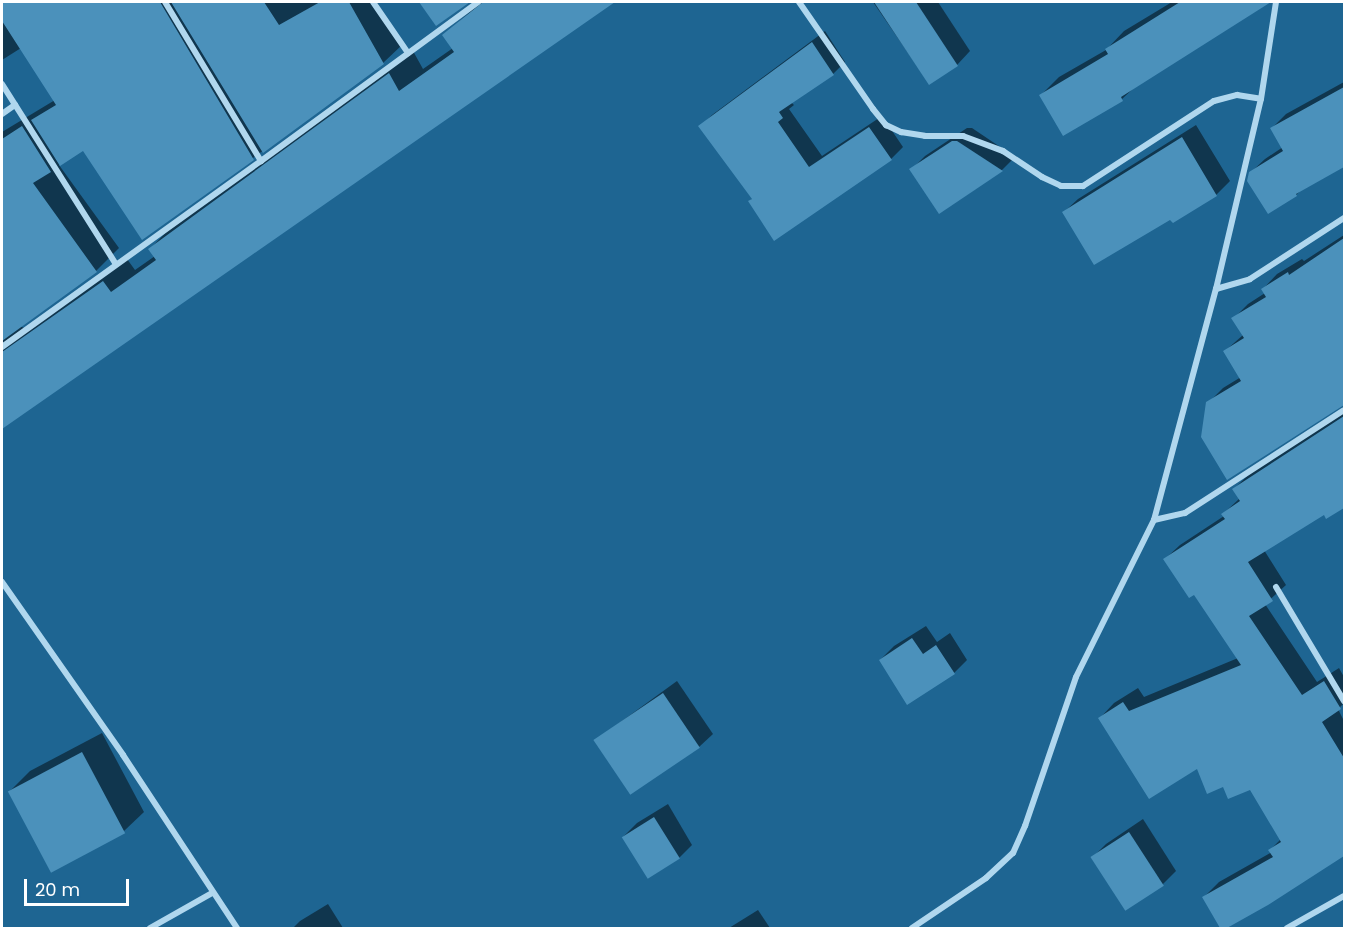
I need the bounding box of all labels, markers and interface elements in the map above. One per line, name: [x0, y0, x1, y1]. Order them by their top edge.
scale bar: [27, 867, 132, 905]
text: 20 m: [35, 877, 80, 902]

